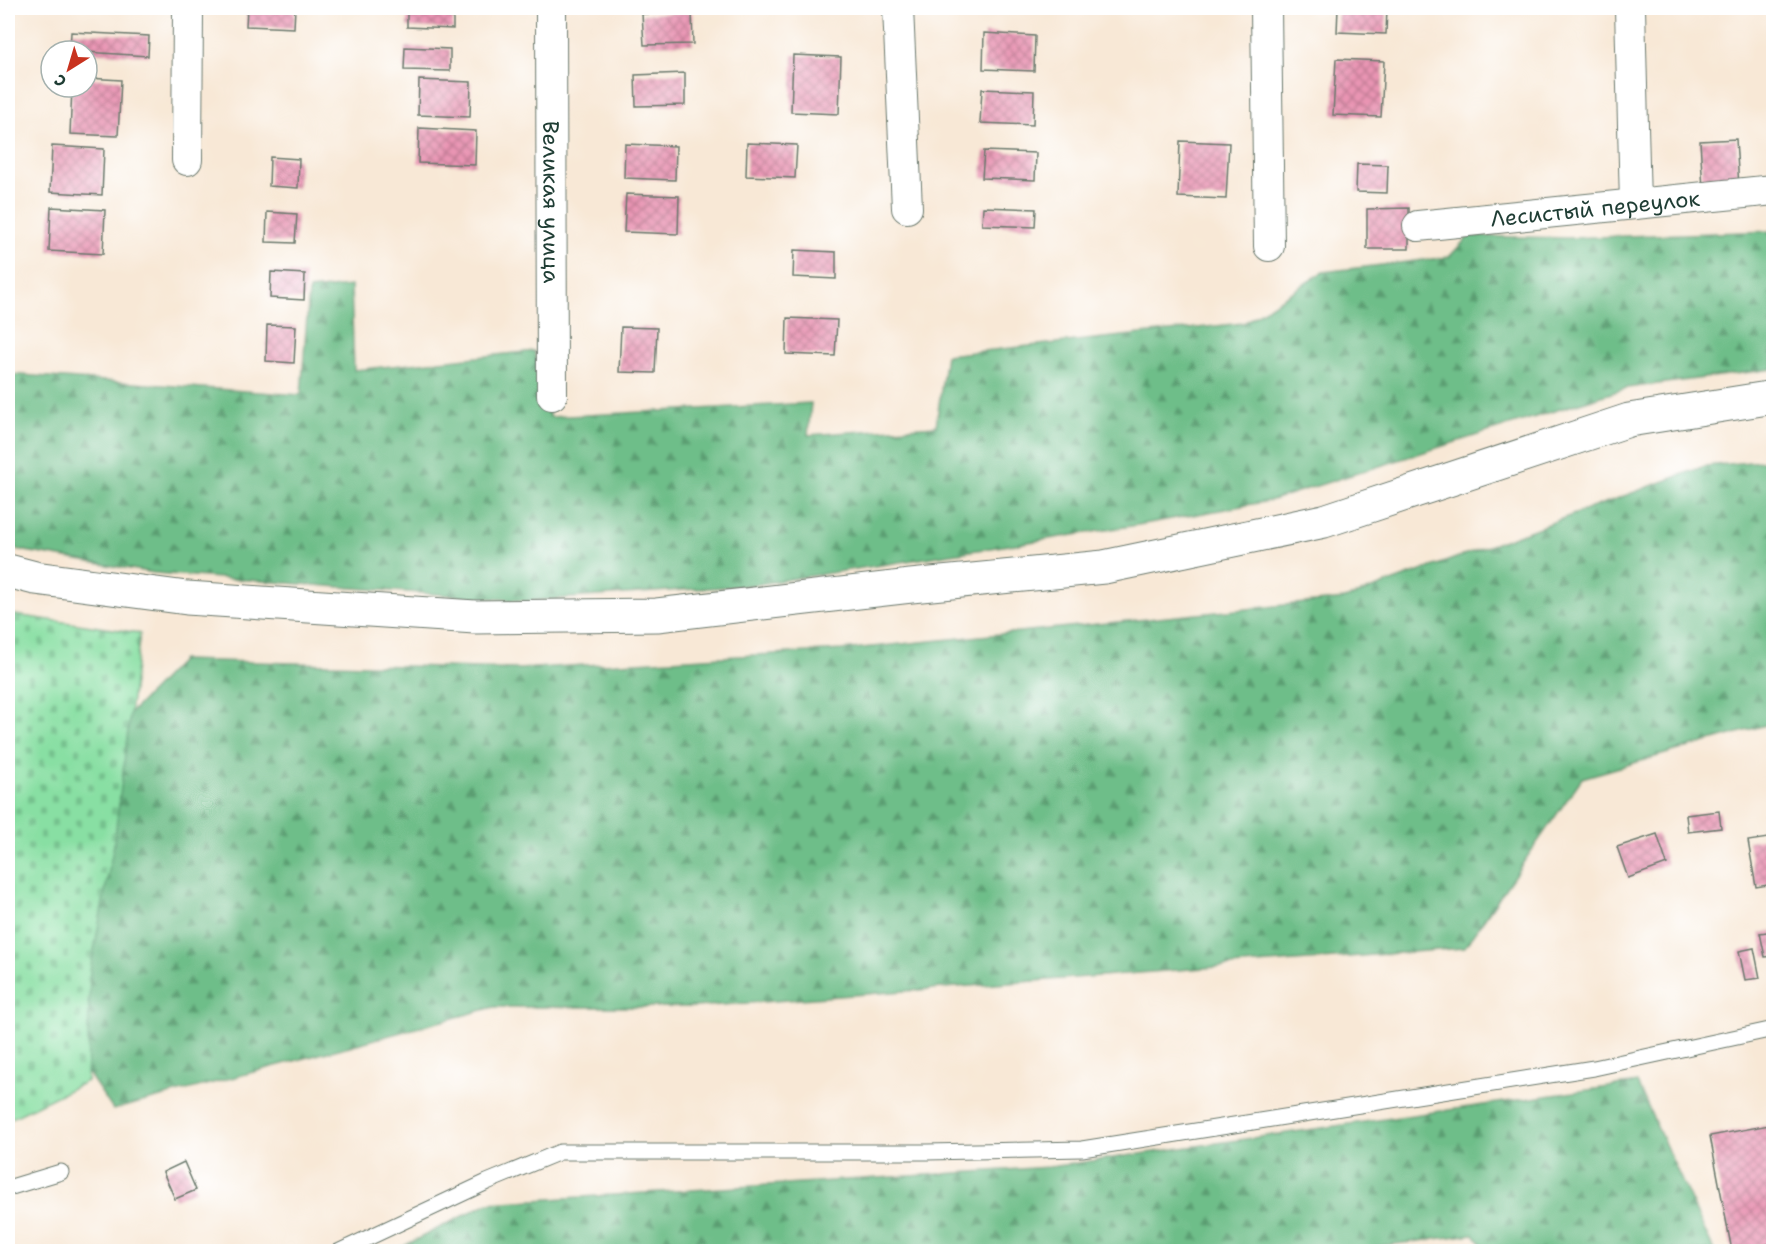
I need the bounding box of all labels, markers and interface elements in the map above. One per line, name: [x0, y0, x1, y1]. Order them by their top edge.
north arrow: [39, 39, 99, 99]
text: С: [50, 69, 71, 92]
street label: Великая улица: [536, 121, 566, 284]
street label: Лесистый переулок: [1489, 184, 1702, 234]

